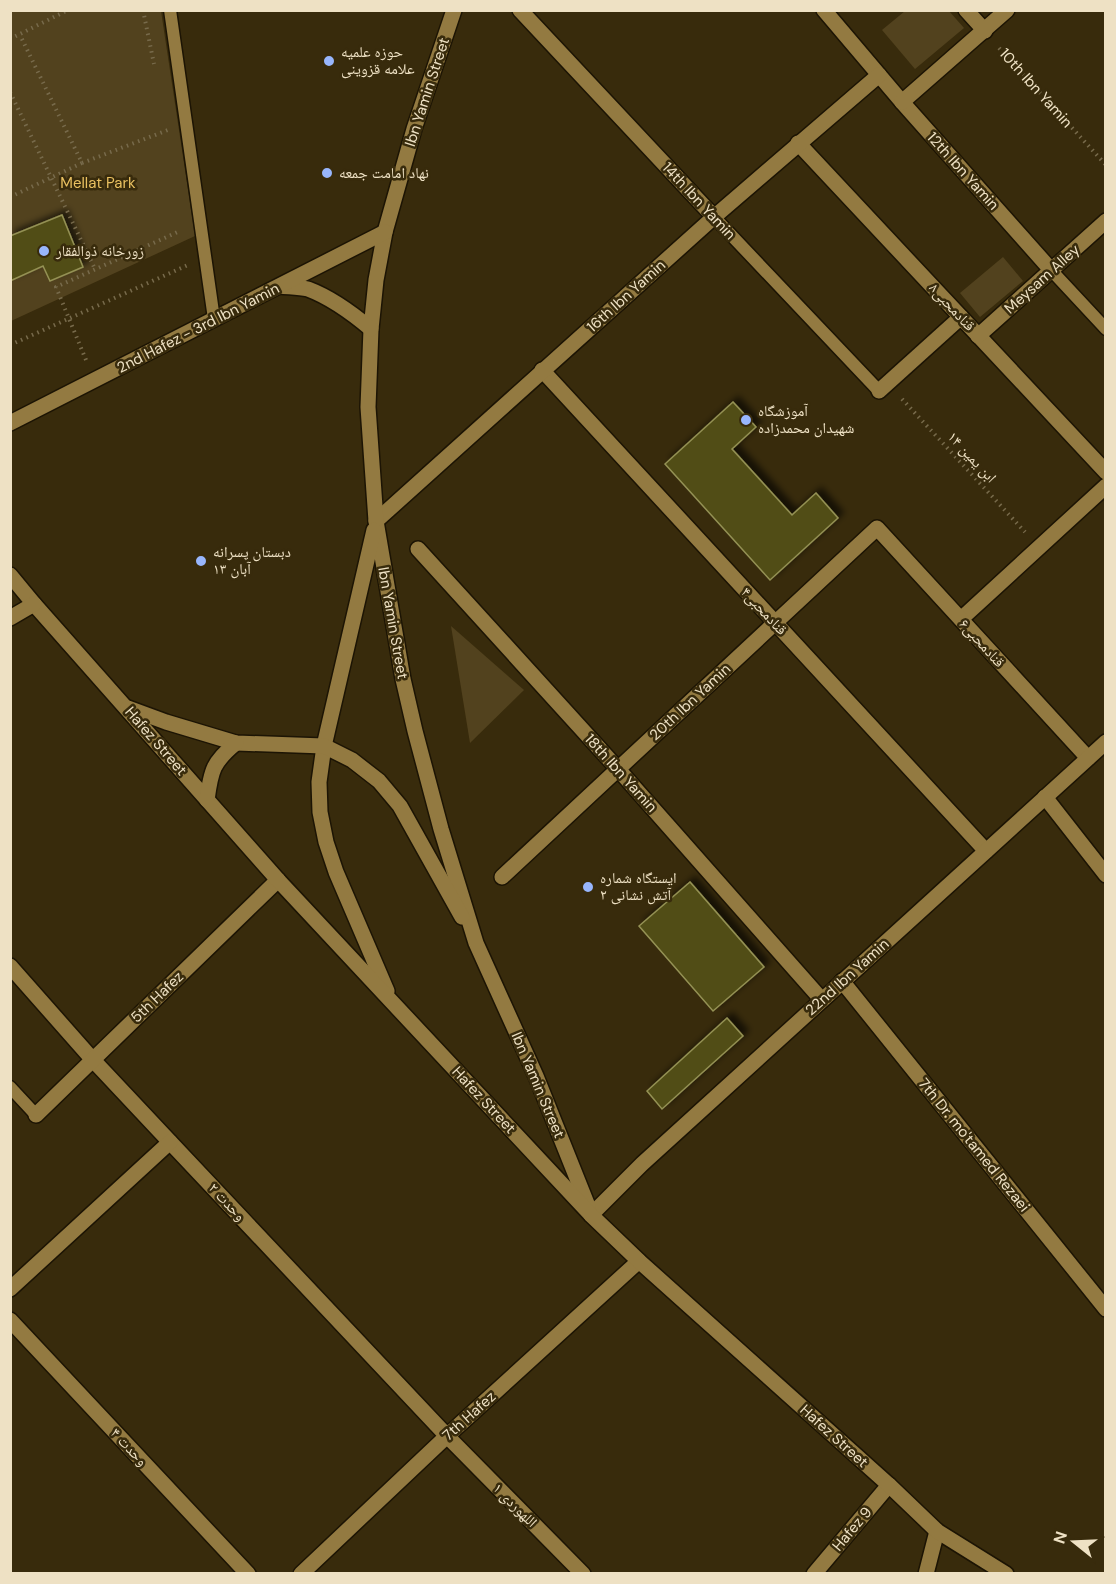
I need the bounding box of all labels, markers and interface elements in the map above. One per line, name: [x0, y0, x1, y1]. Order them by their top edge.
street label: Ibn Yamin Street: [400, 35, 454, 149]
place label: حوزه علمیه علامه قزوینی: [341, 42, 415, 79]
street label: 10th Ibn Yamin: [995, 44, 1077, 132]
marker: حوزه علمیه علامه قزوینی: [322, 54, 336, 68]
street label: 12th Ibn Yamin: [923, 128, 1003, 214]
street label: 14th Ibn Yamin: [658, 158, 740, 244]
place label: نهاد امامت جمعه: [339, 163, 429, 183]
marker: نهاد امامت جمعه: [320, 166, 334, 180]
park label: Mellat Park: [60, 173, 136, 193]
street label: Meysam Alley: [1000, 239, 1084, 318]
place label: زورخانه ذوالفقار: [55, 241, 144, 261]
marker: زورخانه ذوالفقار: [37, 244, 51, 258]
street label: 16th Ibn Yamin: [582, 255, 670, 337]
street label: 2nd Hafez - 3rd Ibn Yamin: [113, 278, 283, 378]
street label: قنادمحبی۸: [925, 279, 979, 335]
place label: آموزشگاه شهیدان محمدزاده: [758, 401, 854, 438]
marker: آموزشگاه شهیدان محمدزاده: [739, 413, 753, 427]
street label: ابن یمین ۱۴: [943, 427, 1001, 487]
place label: دبستان پسرانه ۱۳ آبان: [213, 542, 291, 579]
marker: دبستان پسرانه ۱۳ آبان: [194, 554, 208, 568]
street label: Ibn Yamin Street: [373, 565, 413, 681]
street label: قنادمحبی۴: [737, 583, 791, 639]
street label: قنادمحبی۶: [955, 614, 1009, 672]
street label: 20th Ibn Yamin: [645, 659, 735, 745]
street label: Hafez Street: [121, 702, 192, 780]
street label: 18th Ibn Yamin: [580, 729, 662, 817]
place label: ایستگاه شماره ۲ آتش نشانی: [600, 868, 677, 905]
marker: ایستگاه شماره ۲ آتش نشانی: [581, 880, 595, 894]
street label: 22nd Ibn Yamin: [801, 934, 893, 1020]
street label: 5th Hafez: [126, 967, 188, 1027]
street label: Ibn Yamin Street: [507, 1029, 569, 1141]
street label: Hafez Street: [448, 1062, 520, 1138]
street label: 7th Dr. mo'tamed Rezaei: [914, 1074, 1034, 1216]
street label: وحدت ۲: [204, 1178, 250, 1226]
street label: 7th Hafez: [438, 1387, 500, 1445]
street label: Hafez Street: [796, 1400, 872, 1472]
street label: وحدت ۴: [106, 1423, 152, 1471]
street label: اللهوردی ۱: [488, 1478, 542, 1532]
street label: Hafez 9: [828, 1503, 876, 1555]
north arrow: [1044, 1512, 1104, 1572]
text: N: [1048, 1529, 1072, 1546]

